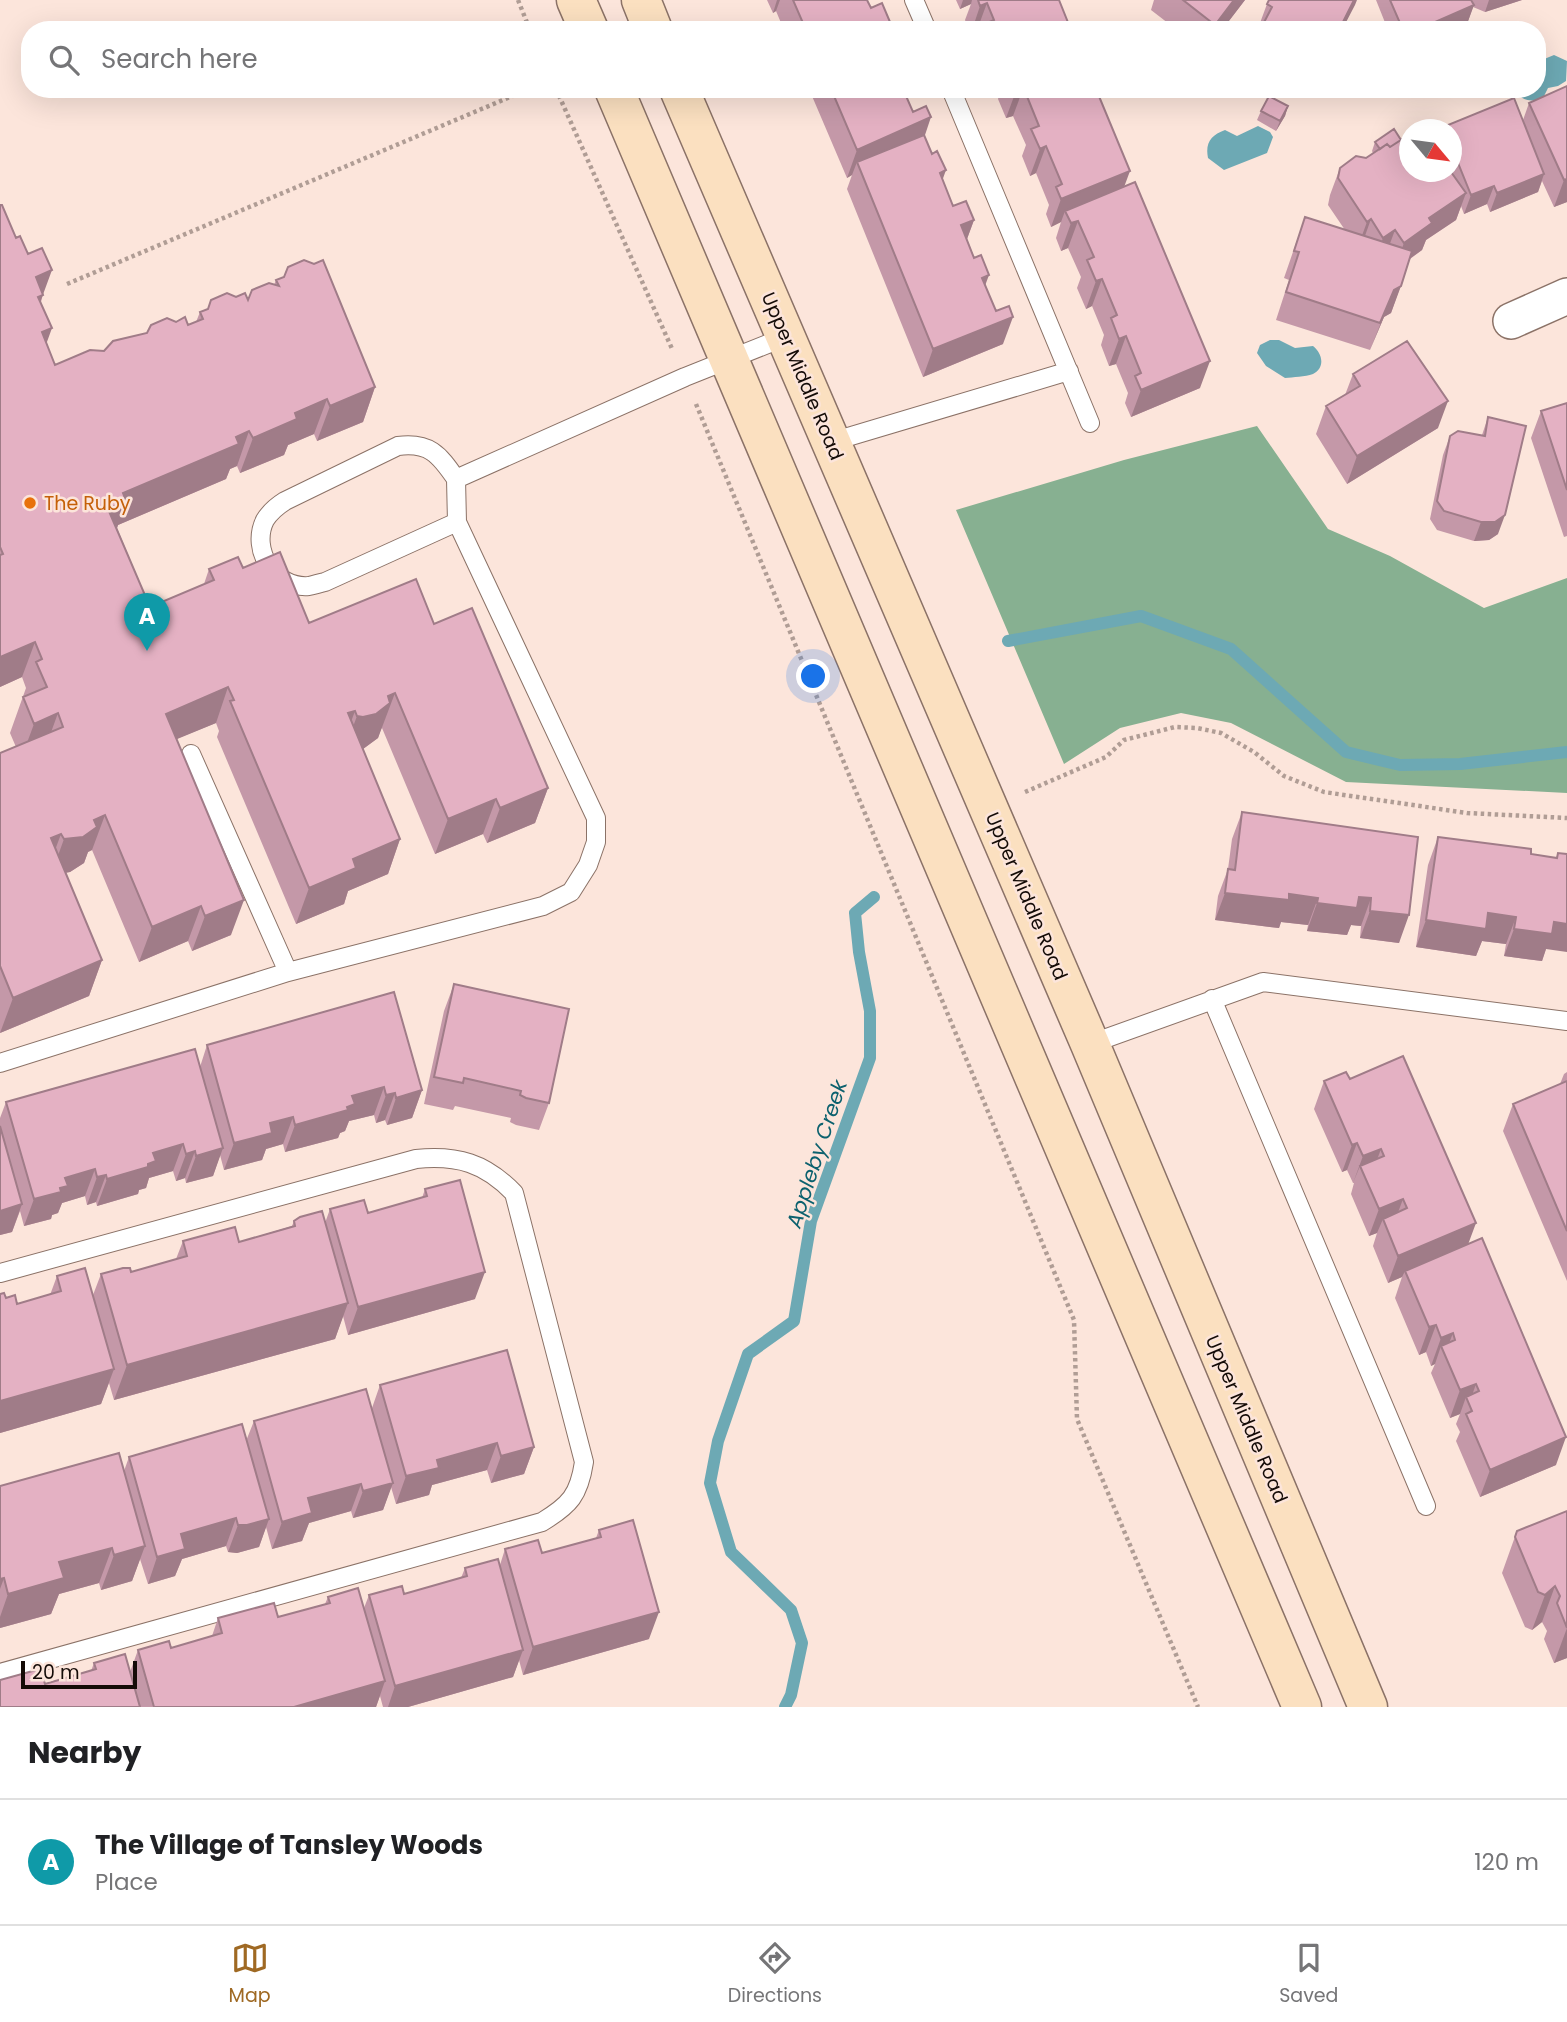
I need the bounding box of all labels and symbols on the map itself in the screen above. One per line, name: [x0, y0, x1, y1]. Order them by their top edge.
north arrow: [1399, 119, 1462, 182]
street label: Upper Middle Road: [755, 288, 850, 464]
place label: The Ruby: [44, 490, 131, 517]
marker: The Ruby: [22, 495, 38, 511]
pin: A: [124, 593, 170, 651]
your location: [796, 659, 830, 693]
street label: Upper Middle Road: [979, 808, 1074, 984]
water label: Appleby Creek: [779, 1075, 854, 1232]
street label: Upper Middle Road: [1199, 1331, 1294, 1507]
scale bar: [21, 1658, 136, 1690]

